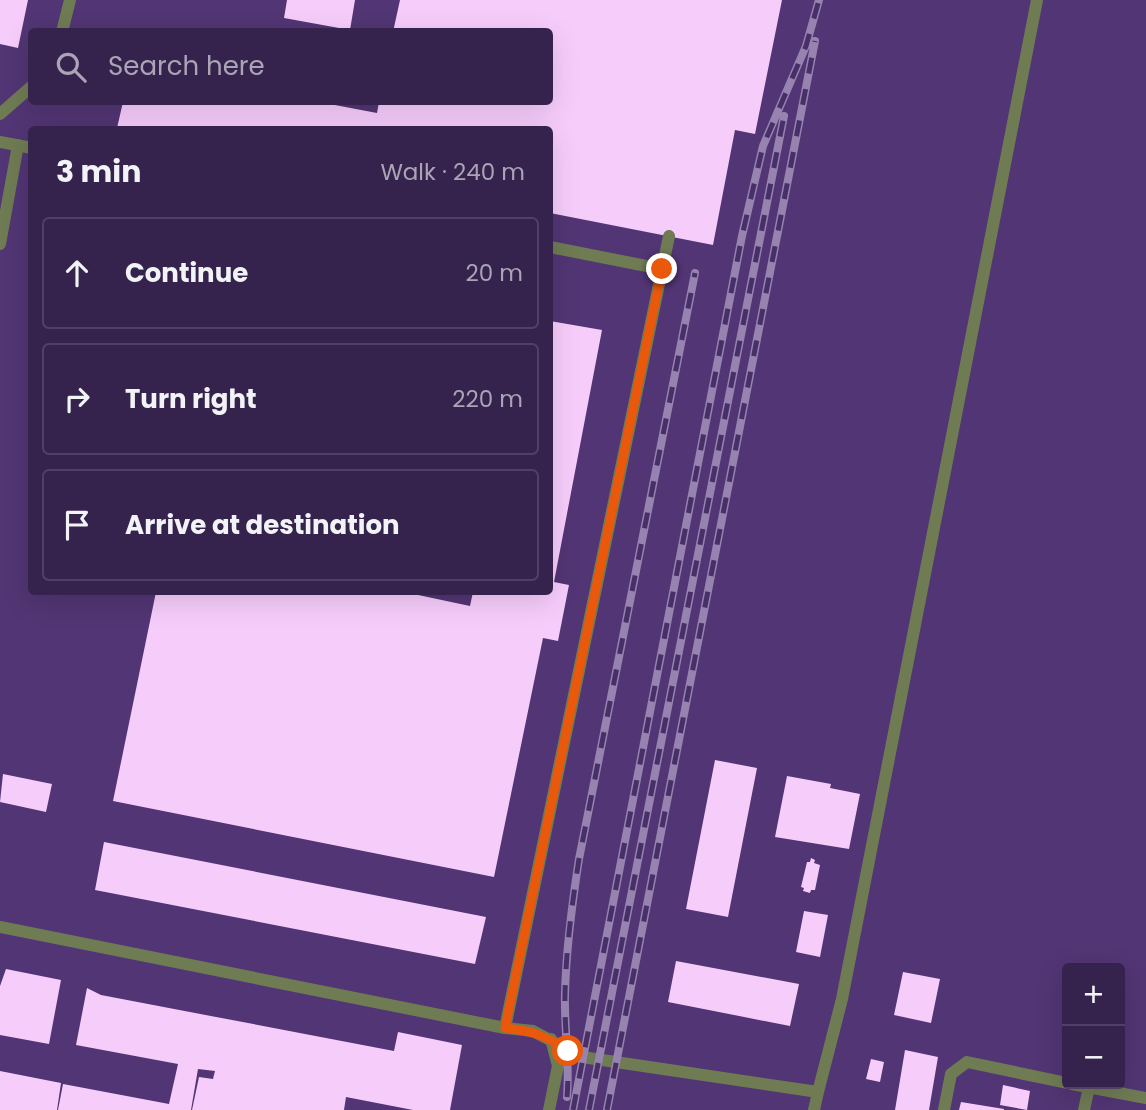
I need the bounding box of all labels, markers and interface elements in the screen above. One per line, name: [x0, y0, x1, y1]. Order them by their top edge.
search box: [28, 28, 553, 105]
icon: search: [52, 48, 90, 86]
text: Search here: [108, 48, 265, 84]
text: 3 min: [56, 150, 141, 193]
text: Walk · 240 m: [380, 156, 525, 188]
route end: [646, 253, 677, 284]
icon: ahead: [58, 254, 96, 292]
text: Continue: [125, 255, 248, 291]
text: 20 m: [465, 257, 523, 289]
icon: right: [58, 380, 96, 418]
text: Turn right: [125, 381, 257, 417]
text: 220 m: [452, 383, 523, 415]
icon: arrive: [58, 506, 96, 544]
text: Arrive at destination: [125, 507, 400, 543]
map controls: [1062, 963, 1125, 1089]
button: +: [1062, 963, 1125, 1026]
button: −: [1062, 1026, 1125, 1089]
route start: [552, 1035, 583, 1066]

